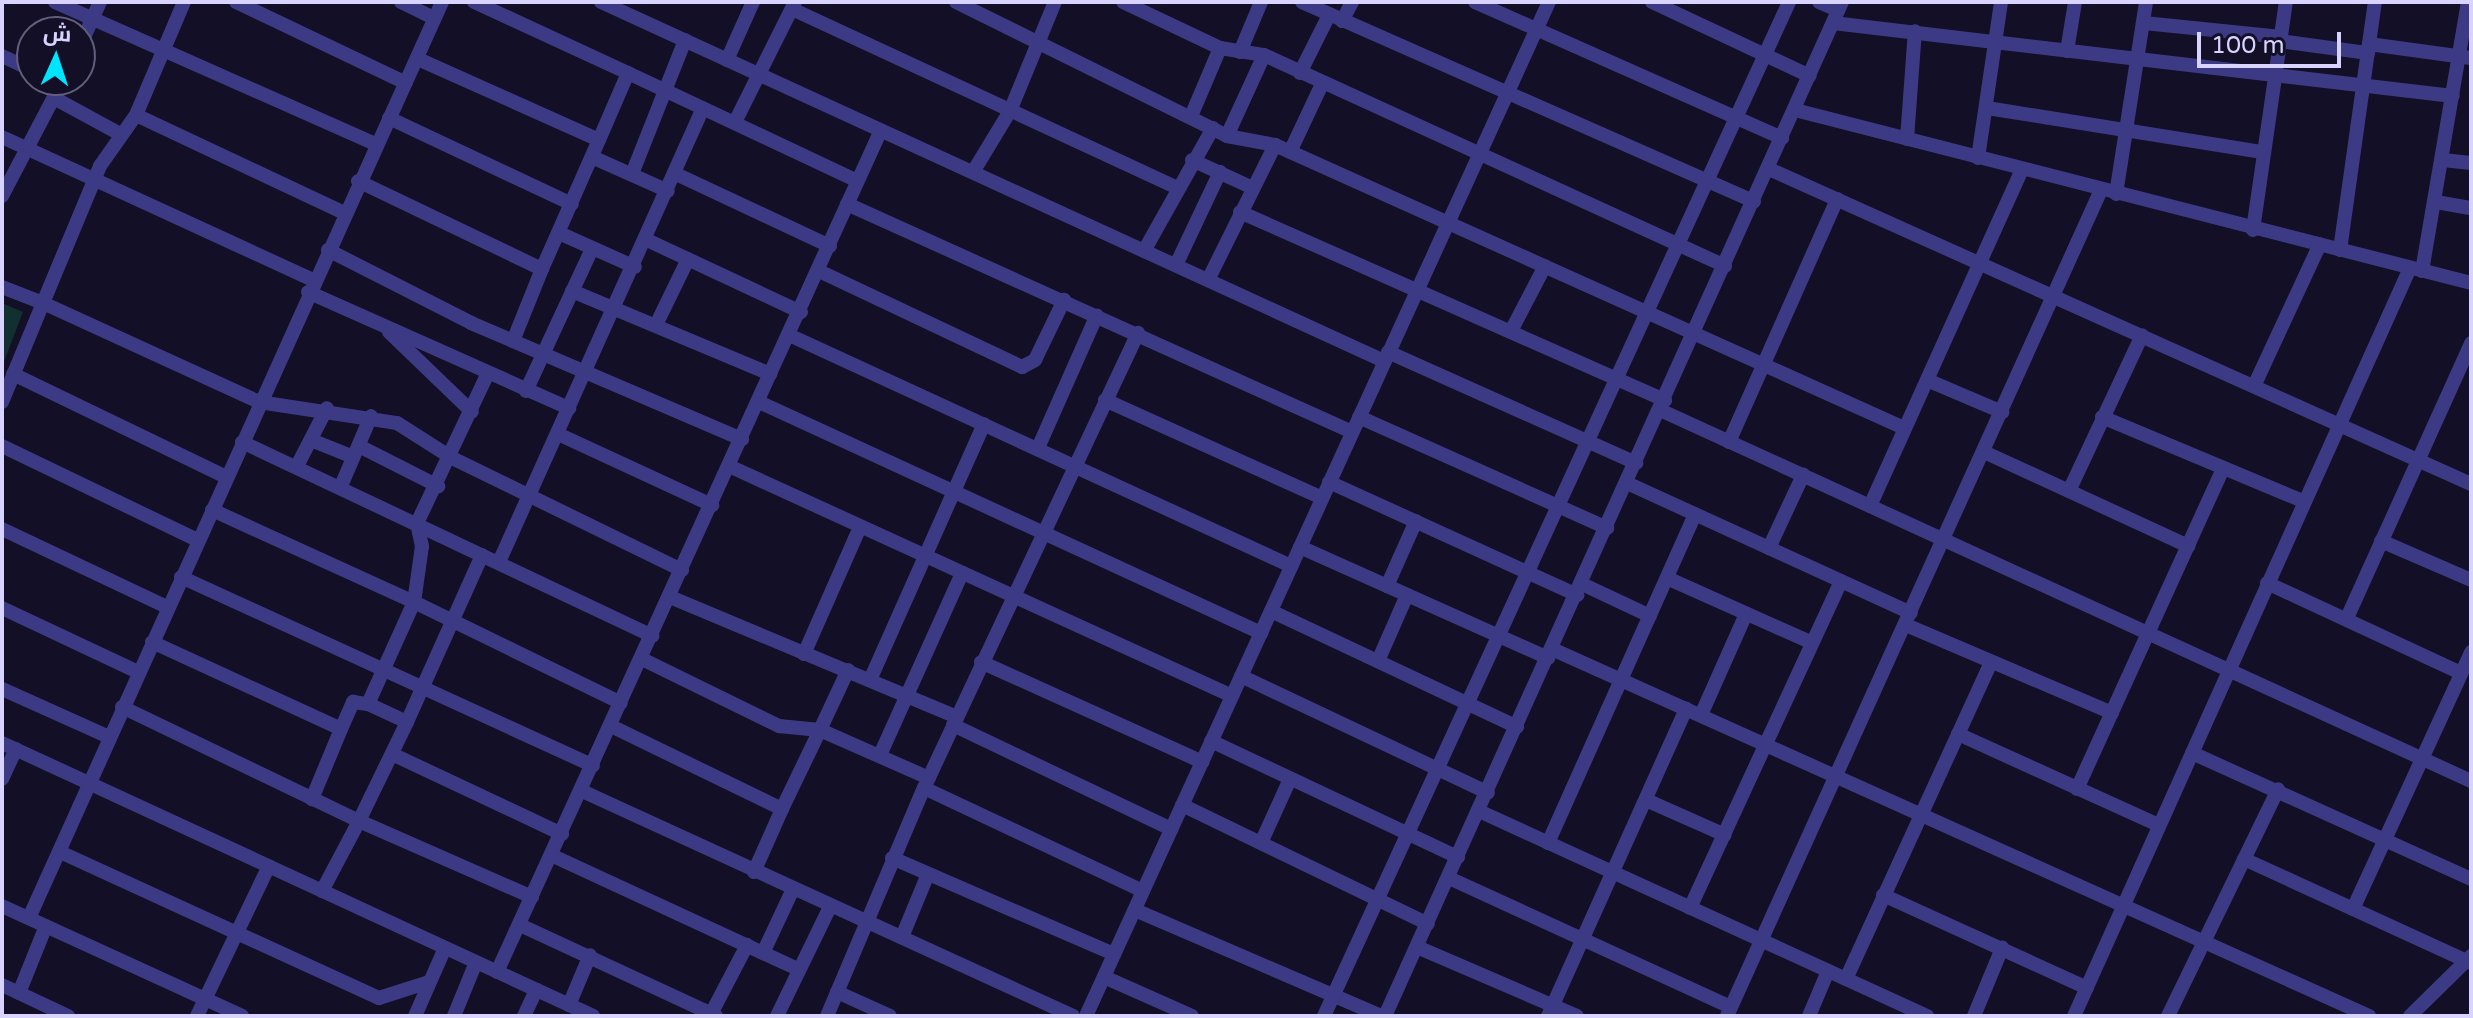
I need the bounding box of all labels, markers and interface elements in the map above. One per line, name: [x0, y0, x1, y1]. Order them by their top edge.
north arrow: [16, 16, 96, 96]
scale bar: [2201, 16, 2345, 66]
text: ش: [42, 20, 72, 48]
text: 100 m: [2211, 31, 2285, 60]

